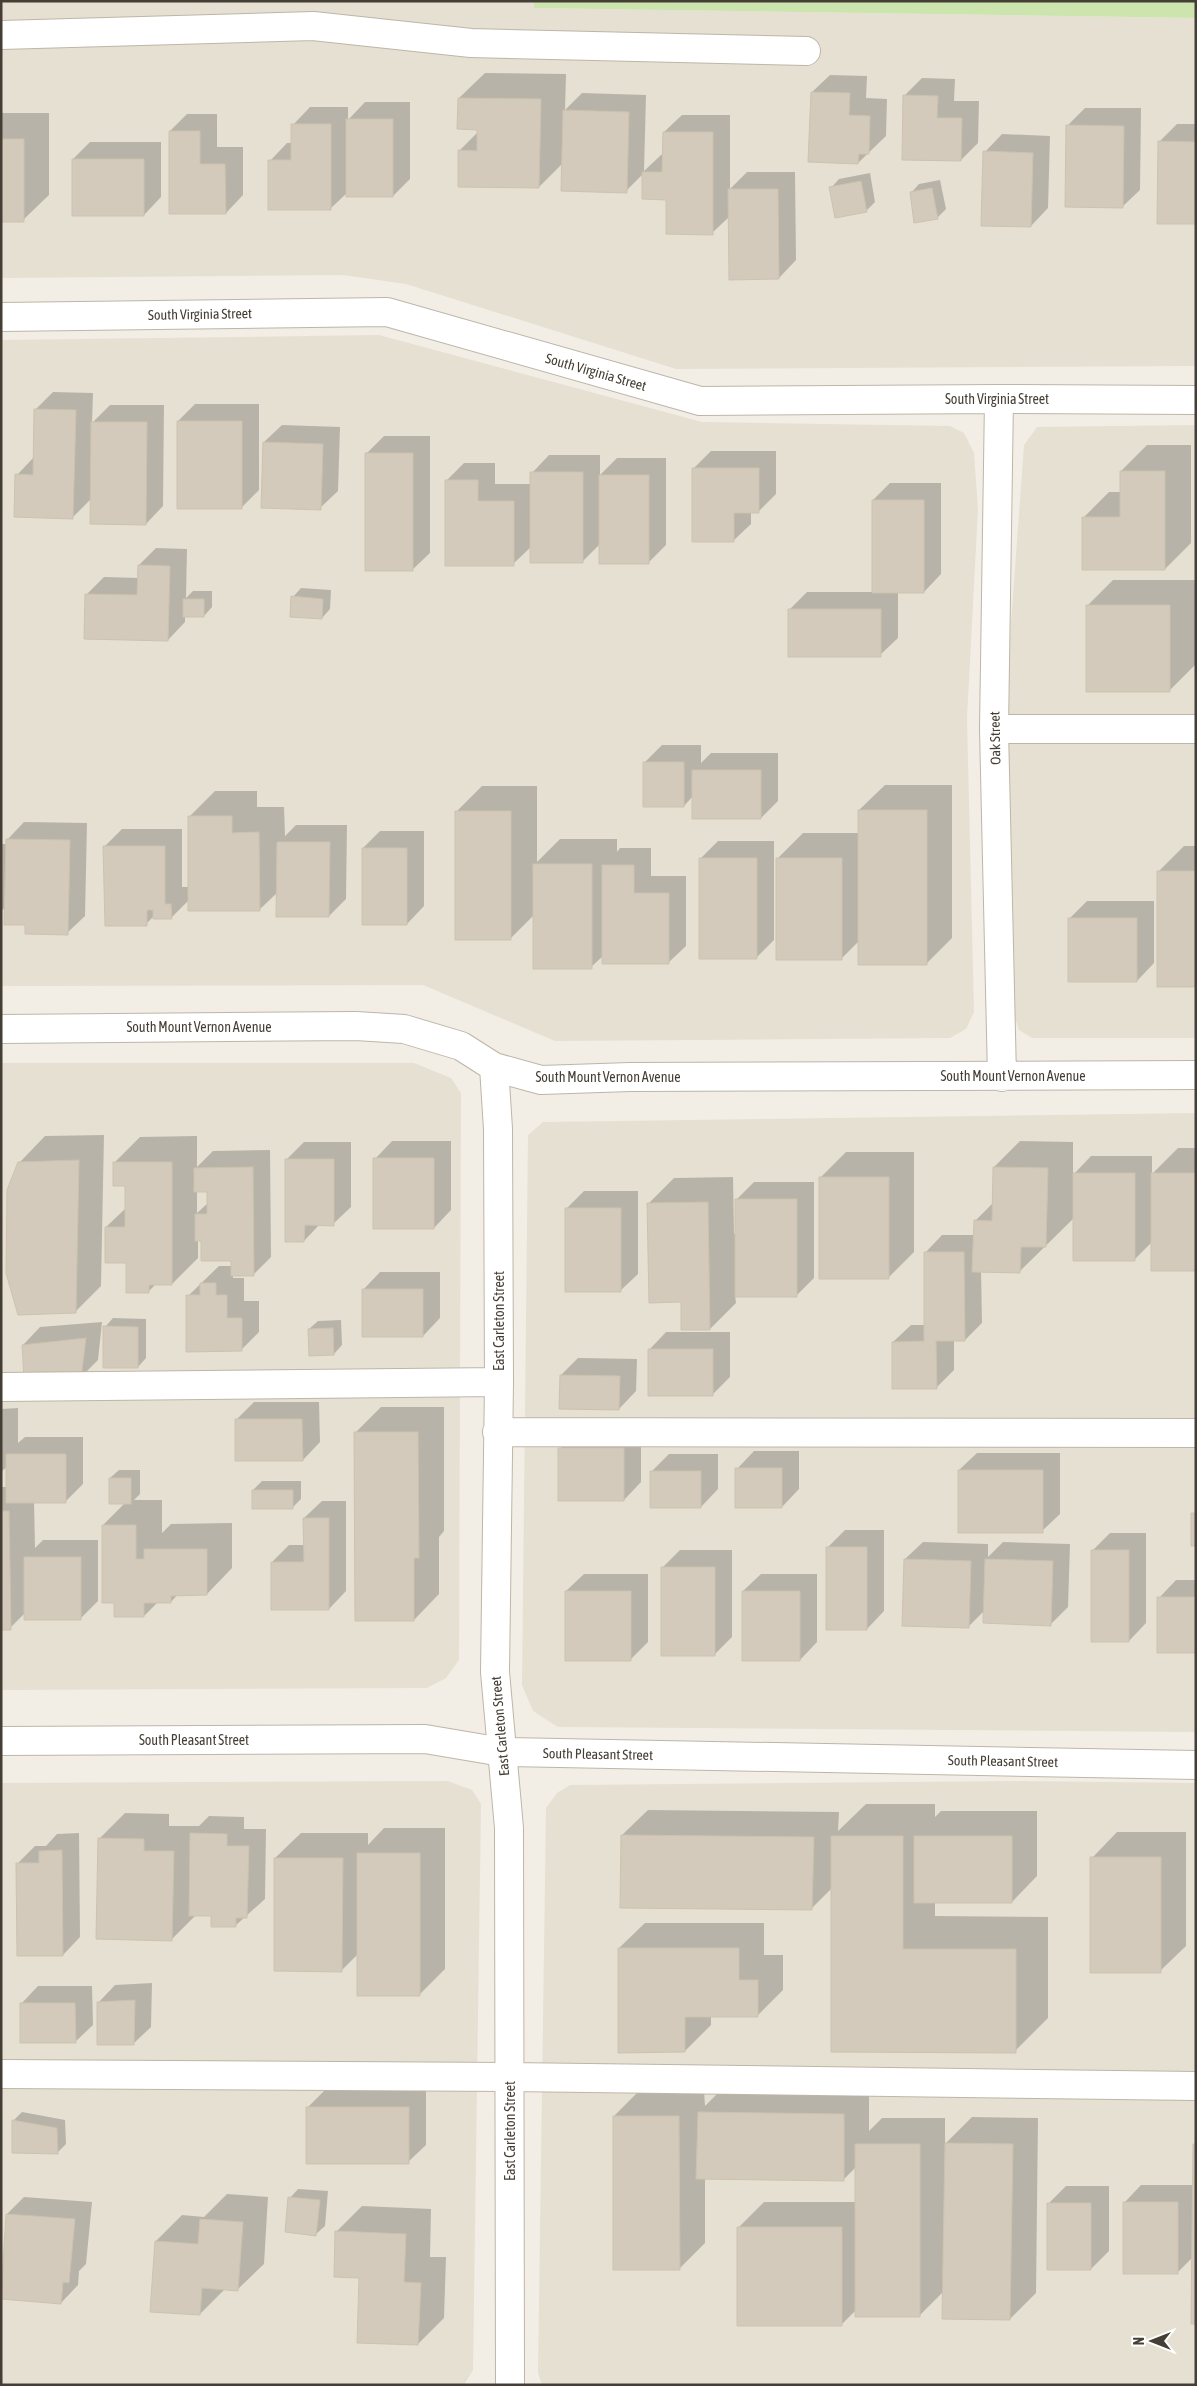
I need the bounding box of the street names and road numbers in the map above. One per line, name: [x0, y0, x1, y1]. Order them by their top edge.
street label: South Virginia Street: [148, 305, 252, 323]
street label: South Virginia Street: [544, 350, 648, 394]
street label: South Virginia Street: [945, 391, 1049, 407]
street label: Oak Street: [987, 711, 1003, 765]
street label: South Mount Vernon Avenue: [126, 1019, 272, 1035]
street label: South Mount Vernon Avenue: [940, 1068, 1086, 1084]
street label: South Mount Vernon Avenue: [535, 1069, 681, 1085]
street label: East Carleton Street: [491, 1271, 507, 1371]
street label: East Carleton Street: [488, 1675, 512, 1777]
street label: South Pleasant Street: [139, 1732, 249, 1748]
street label: South Pleasant Street: [543, 1745, 653, 1763]
street label: South Pleasant Street: [948, 1752, 1058, 1770]
street label: East Carleton Street: [502, 2081, 518, 2181]

